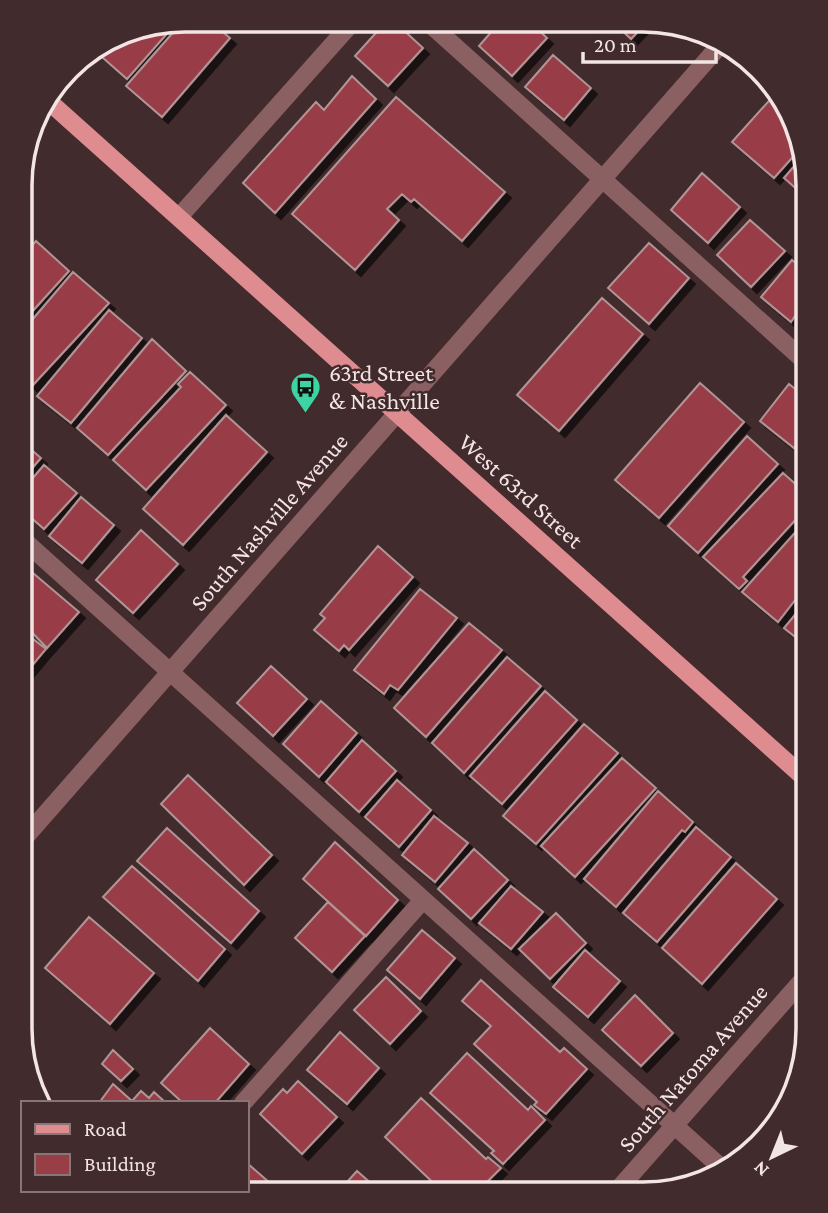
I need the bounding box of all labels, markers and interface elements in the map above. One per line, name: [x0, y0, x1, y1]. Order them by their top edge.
scale bar: [583, 21, 716, 65]
text: 20 m: [594, 33, 637, 57]
place label: 63rd Street & Nashville: [329, 359, 440, 414]
bus stop icon: 63rd Street & Nashville: [289, 370, 323, 414]
street label: South Nashville Avenue: [184, 428, 353, 616]
street label: West 63rd Street: [454, 428, 590, 554]
street label: South Natoma Avenue: [612, 978, 773, 1157]
legend: [21, 1101, 248, 1192]
text: Road: [84, 1117, 127, 1141]
north arrow: [737, 1122, 807, 1192]
text: Building: [84, 1152, 156, 1176]
text: N: [749, 1157, 773, 1181]

